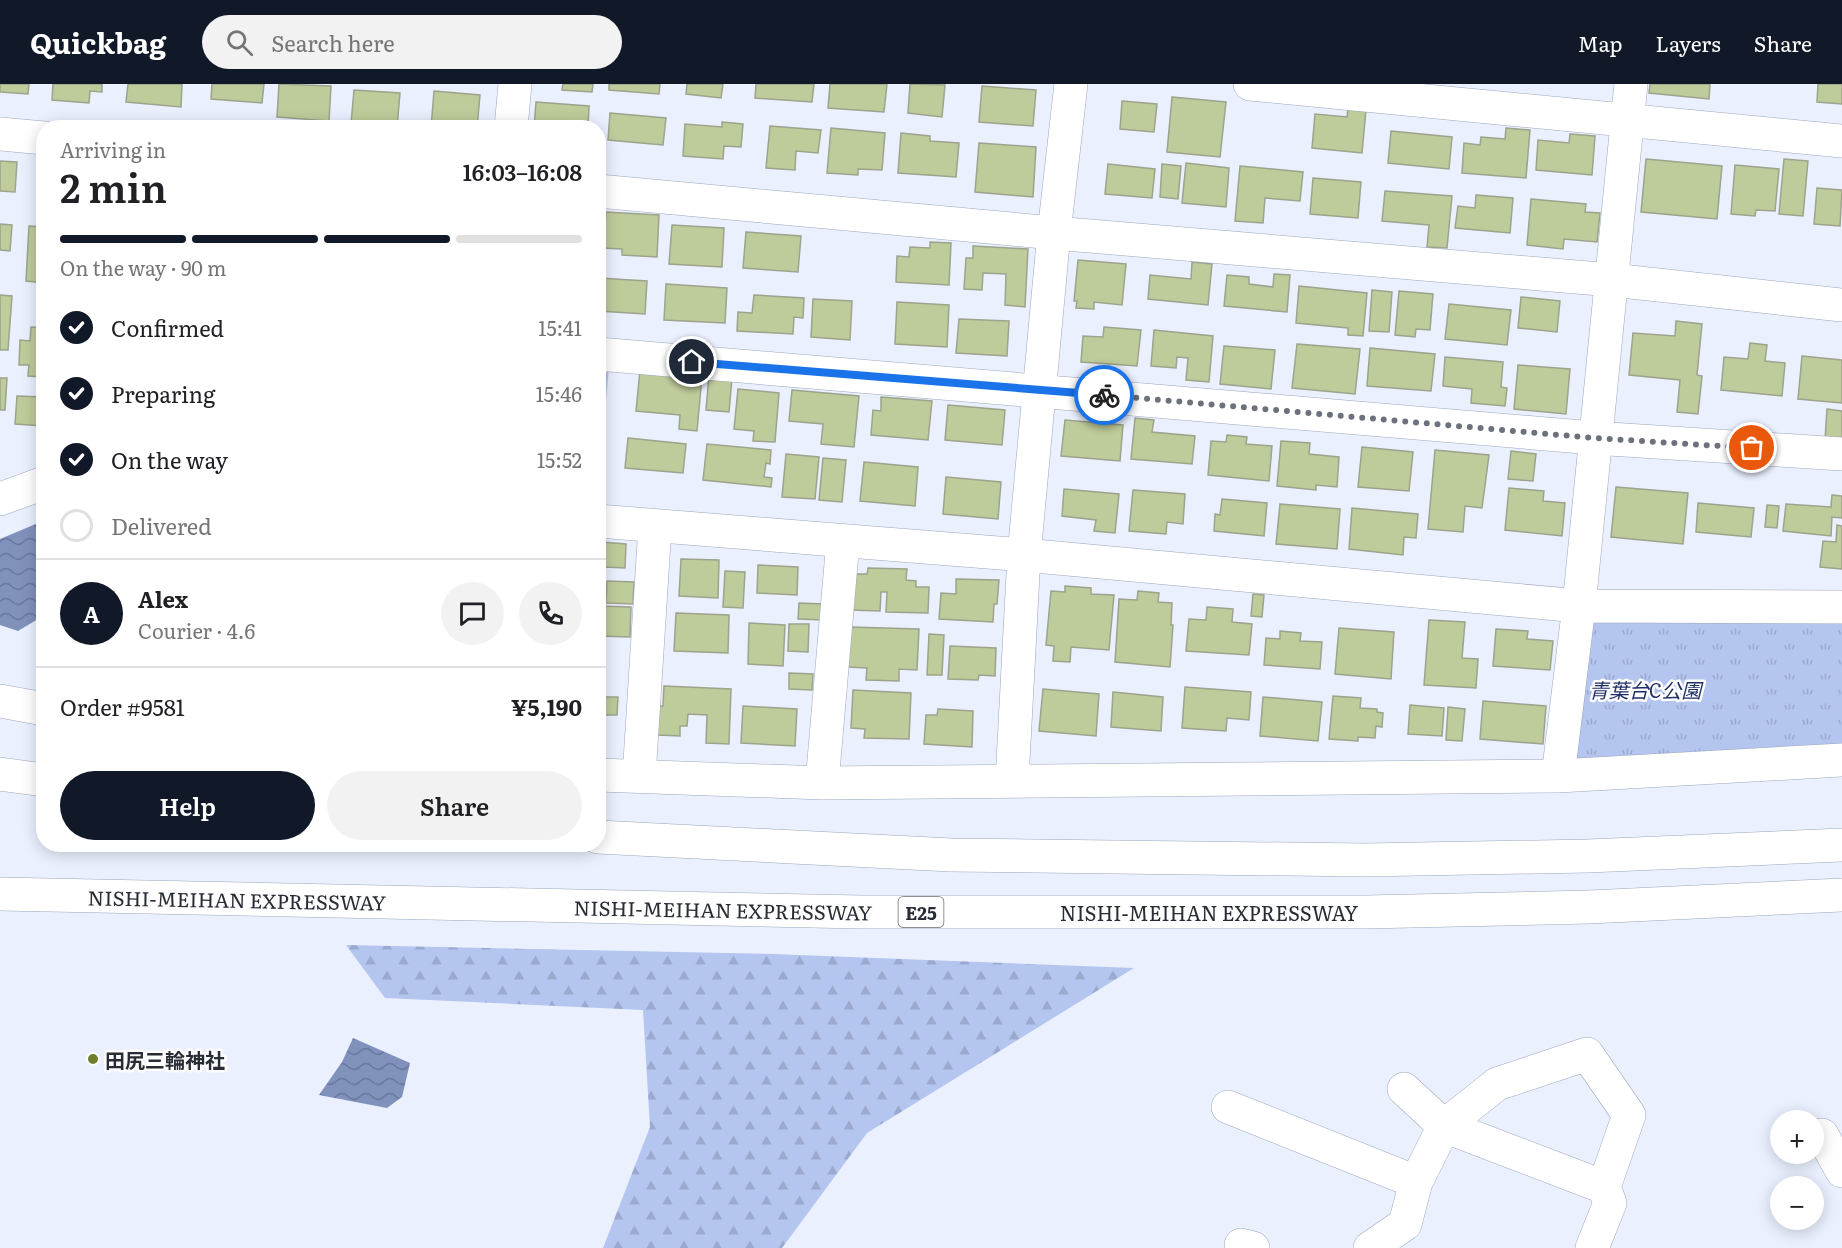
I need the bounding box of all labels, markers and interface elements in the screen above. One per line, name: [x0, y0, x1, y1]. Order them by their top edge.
search box: [202, 15, 622, 69]
text: Quickbag: [30, 21, 166, 63]
icon: search: [223, 26, 256, 59]
text: Search here: [271, 26, 395, 59]
text: Map: [1578, 27, 1623, 58]
text: Layers: [1656, 27, 1721, 58]
text: Share: [1754, 27, 1812, 58]
text: Arriving in: [60, 134, 166, 164]
text: 16:03–16:08: [463, 155, 582, 188]
text: 2 min: [60, 157, 167, 215]
text: On the way · 90 m: [60, 252, 226, 282]
icon: check: [60, 311, 93, 344]
text: Confirmed: [111, 311, 224, 344]
text: 15:41: [538, 312, 582, 342]
pin: [666, 336, 717, 387]
icon: home: [675, 345, 708, 378]
courier: [1074, 365, 1134, 425]
icon: check: [60, 377, 93, 410]
text: Preparing: [111, 377, 215, 410]
text: 15:46: [536, 378, 582, 408]
icon: bike: [1088, 379, 1121, 412]
pin: [1726, 422, 1777, 473]
icon: bag: [1735, 431, 1768, 464]
icon: check: [60, 443, 93, 476]
text: On the way: [111, 443, 228, 476]
text: 15:52: [537, 444, 582, 474]
text: Delivered: [111, 509, 212, 542]
text: Alex: [138, 582, 188, 615]
button: chat: [441, 582, 504, 645]
button: phone: [519, 582, 582, 645]
text: A: [83, 597, 100, 630]
text: Courier · 4.6: [138, 615, 255, 645]
park label: 青葉台C公園: [1589, 674, 1704, 704]
text: Order #9581: [60, 690, 185, 723]
text: ¥5,190: [511, 690, 582, 723]
button: Help: [60, 771, 315, 840]
button: Share: [327, 771, 582, 840]
street label: NISHI-MEIHAN EXPRESSWAY: [87, 881, 387, 917]
street label: NISHI-MEIHAN EXPRESSWAY: [573, 891, 873, 927]
road number: E25: [898, 897, 944, 927]
street label: NISHI-MEIHAN EXPRESSWAY: [1060, 897, 1358, 927]
place label: 田尻三輪神社: [105, 1044, 225, 1074]
marker: 田尻三輪神社: [86, 1052, 100, 1066]
map controls: [1770, 1110, 1824, 1230]
button: +: [1770, 1110, 1824, 1164]
button: −: [1770, 1176, 1824, 1230]

